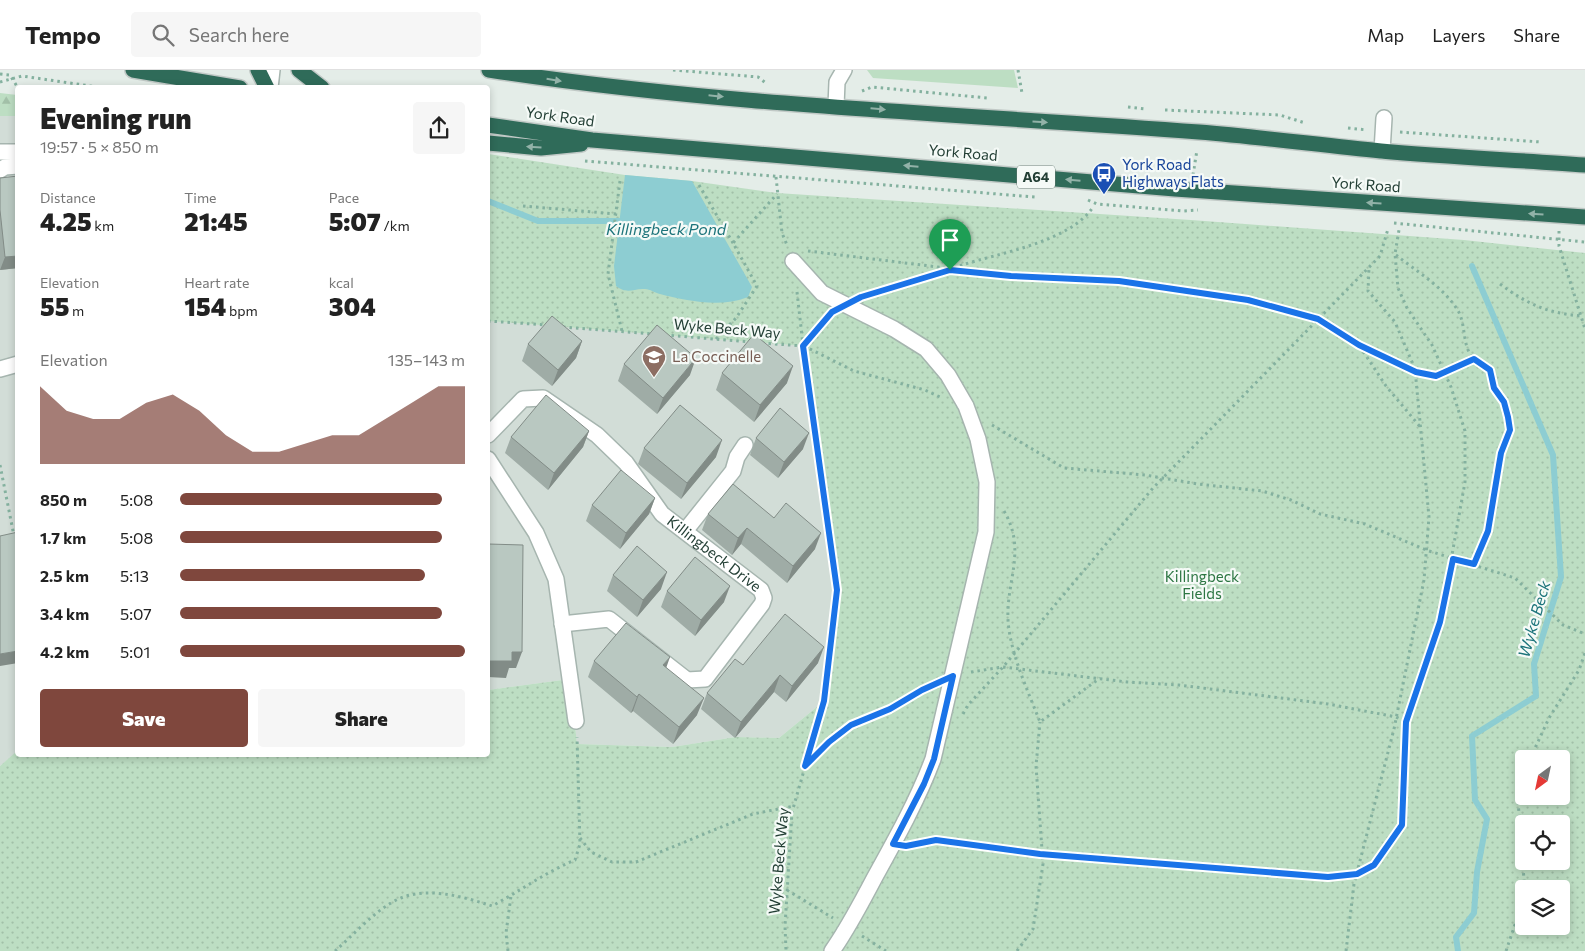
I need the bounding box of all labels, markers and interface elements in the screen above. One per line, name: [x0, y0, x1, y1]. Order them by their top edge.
search box: [131, 12, 481, 57]
text: Tempo: [25, 20, 101, 49]
icon: search: [149, 21, 177, 49]
text: Search here: [189, 23, 289, 46]
text: Map: [1367, 24, 1404, 46]
text: Layers: [1432, 24, 1485, 46]
text: Share: [1513, 24, 1560, 46]
one-way arrow: [547, 77, 563, 85]
one-way arrow: [708, 93, 724, 101]
text: Evening run: [40, 101, 192, 135]
button: share: [413, 102, 465, 154]
street label: York Road: [525, 102, 596, 130]
one-way arrow: [870, 106, 886, 114]
one-way arrow: [1032, 119, 1048, 127]
text: 19:57 · 5 × 850 m: [40, 137, 159, 156]
street label: York Road: [928, 140, 998, 164]
one-way arrow: [526, 143, 542, 151]
place label: York Road Highways Flats: [1122, 155, 1224, 190]
bus stop icon: York Road Highways Flats: [1091, 161, 1117, 195]
one-way arrow: [902, 162, 918, 170]
road number: A64: [1017, 165, 1055, 188]
street label: York Road: [1331, 173, 1401, 195]
one-way arrow: [1064, 176, 1080, 184]
text: Distance: [40, 189, 96, 206]
text: Time: [184, 189, 217, 206]
text: Pace: [329, 189, 359, 206]
one-way arrow: [1366, 198, 1382, 206]
text: 4.25: [40, 206, 92, 236]
text: 21:45: [184, 206, 248, 236]
text: 5:07: [329, 206, 381, 236]
one-way arrow: [1528, 209, 1544, 217]
text: km: [92, 217, 114, 234]
text: /km: [381, 217, 410, 234]
water label: Killingbeck Pond: [606, 219, 727, 238]
pin: [929, 219, 971, 270]
icon: arrive: [936, 226, 964, 254]
text: Elevation: [40, 274, 99, 291]
text: Heart rate: [184, 274, 249, 291]
text: kcal: [329, 274, 354, 291]
text: 55: [40, 291, 69, 321]
text: 154: [184, 291, 226, 321]
text: 304: [329, 291, 376, 321]
text: m: [69, 302, 84, 319]
text: bpm: [226, 302, 258, 319]
street label: Wyke Beck Way: [673, 314, 781, 342]
school or university icon: La Coccinelle: [641, 344, 667, 378]
place label: La Coccinelle: [672, 347, 761, 365]
text: Elevation: [40, 350, 108, 369]
text: 135–143 m: [388, 350, 465, 369]
text: 850 m: [40, 490, 87, 509]
text: 5:08: [120, 490, 153, 509]
street label: Killingbeck Drive: [664, 511, 765, 595]
text: 1.7 km: [40, 528, 86, 547]
text: 5:08: [120, 528, 153, 547]
text: 2.5 km: [40, 566, 89, 585]
text: 5:13: [120, 566, 149, 585]
park label: Killingbeck Fields: [1165, 567, 1239, 602]
water label: Wyke Beck: [1513, 578, 1554, 660]
text: 3.4 km: [40, 604, 89, 623]
text: 5:07: [120, 604, 152, 623]
text: 4.2 km: [40, 642, 89, 661]
text: 5:01: [120, 642, 150, 661]
button: Save: [40, 689, 248, 747]
button: Share: [258, 689, 465, 747]
north arrow: [1515, 750, 1570, 805]
map controls: [1515, 750, 1570, 935]
street label: Wyke Beck Way: [764, 807, 792, 915]
button: locate: [1515, 815, 1570, 870]
button: layers: [1515, 880, 1570, 935]

